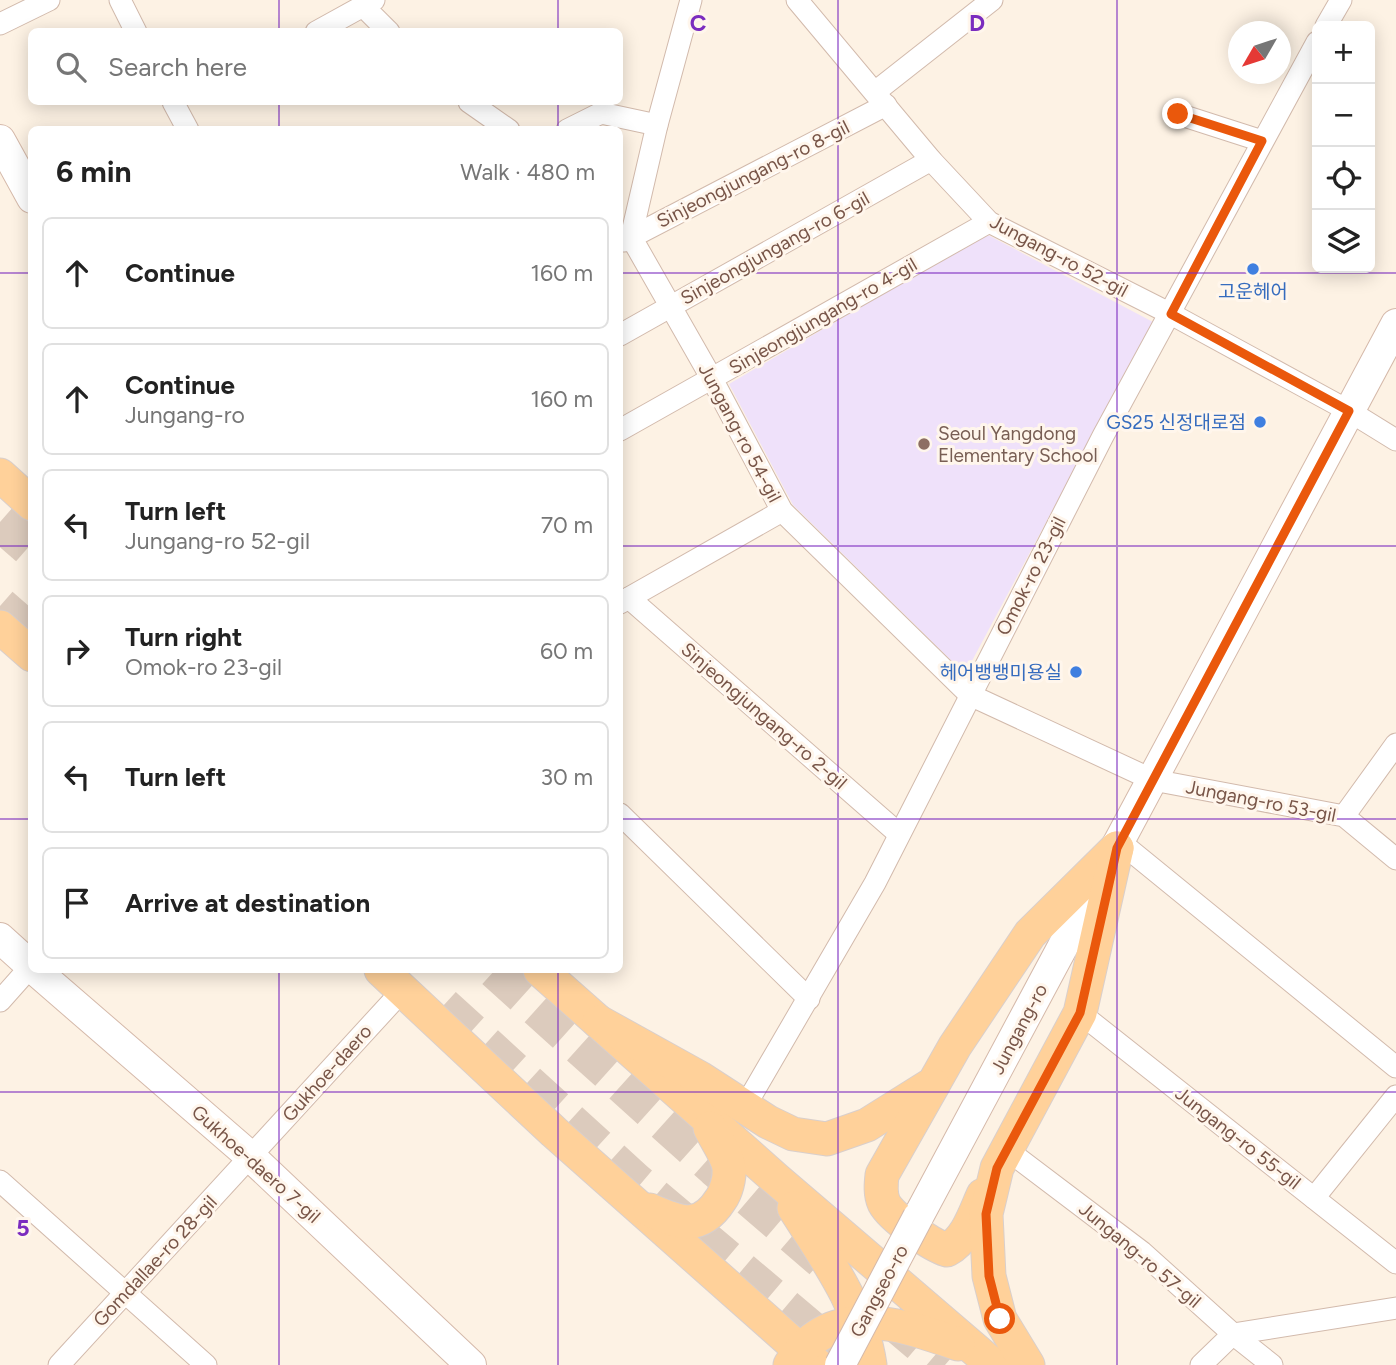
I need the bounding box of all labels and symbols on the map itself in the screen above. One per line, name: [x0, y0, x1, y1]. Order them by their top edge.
text: C: [690, 9, 707, 37]
text: D: [969, 9, 985, 37]
north arrow: [1228, 21, 1291, 84]
route end: [1162, 98, 1193, 129]
street label: Sinjeongjungang-ro 8-gil: [653, 115, 853, 233]
street label: Sinjeongjungang-ro 6-gil: [677, 186, 873, 310]
street label: Jungang-ro 52-gil: [986, 210, 1132, 302]
street label: Sinjeongjungang-ro 4-gil: [725, 253, 921, 379]
marker: 고운헤어: [1245, 261, 1261, 277]
place label: 고운헤어: [1218, 280, 1288, 303]
street label: Jungang-ro 54-gil: [694, 360, 786, 506]
place label: GS25 신정대로점: [1106, 411, 1246, 434]
marker: GS25 신정대로점: [1252, 414, 1268, 430]
place label: Seoul Yangdong Elementary School: [938, 422, 1098, 467]
marker: Seoul Yangdong Elementary School: [916, 436, 932, 452]
street label: Omok-ro 23-gil: [991, 513, 1071, 639]
street label: Sinjeongjungang-ro 2-gil: [676, 638, 852, 794]
place label: 헤어뱅뱅미용실: [940, 661, 1062, 684]
marker: 헤어뱅뱅미용실: [1068, 664, 1084, 680]
street label: Jungang-ro 53-gil: [1184, 775, 1338, 827]
street label: Jungang-ro: [986, 980, 1052, 1078]
street label: Gukhoe-daero: [277, 1020, 377, 1126]
street label: Jungang-ro 55-gil: [1171, 1082, 1305, 1194]
street label: Gukhoe-daero 7-gil: [187, 1100, 325, 1228]
street label: Gomdallae-ro 28-gil: [88, 1191, 222, 1331]
street label: Jungang-ro 57-gil: [1074, 1197, 1206, 1313]
text: 5: [16, 1214, 30, 1242]
street label: Gangseo-ro: [845, 1241, 913, 1341]
route start: [984, 1303, 1015, 1334]

